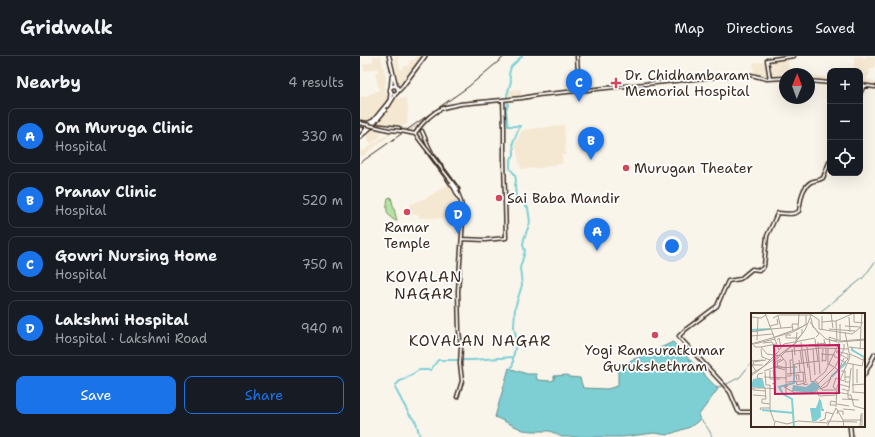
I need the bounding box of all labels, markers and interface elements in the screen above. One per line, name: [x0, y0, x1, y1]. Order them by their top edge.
text: Gridwalk: [20, 15, 113, 40]
text: Map: [675, 19, 705, 37]
text: Directions: [727, 19, 793, 37]
text: Saved: [815, 19, 855, 37]
place label: Dr. Chidhambaram Memorial Hospital: [625, 66, 750, 100]
north arrow: [779, 68, 815, 104]
map controls: [827, 68, 863, 176]
button: +: [827, 68, 863, 104]
pin: C: [566, 69, 592, 102]
text: Nearby: [16, 71, 81, 93]
text: 4 results: [288, 74, 344, 91]
marker: Dr. Chidhambaram Memorial Hospital: [610, 77, 622, 89]
button: −: [827, 104, 863, 140]
text: Om Muruga Clinic: [55, 118, 193, 138]
pin: B: [578, 127, 604, 160]
text: A: [25, 128, 35, 145]
text: 330 m: [301, 128, 343, 145]
text: Hospital: [55, 138, 106, 155]
button: locate: [827, 140, 863, 176]
place label: Murugan Theater: [634, 159, 753, 177]
marker: Murugan Theater: [621, 163, 631, 173]
text: Pranav Clinic: [55, 182, 157, 202]
place label: Sai Baba Mandir: [507, 189, 621, 207]
text: B: [26, 192, 34, 209]
text: 520 m: [302, 192, 343, 209]
marker: Sai Baba Mandir: [494, 193, 504, 203]
pin: D: [445, 201, 471, 234]
text: Hospital: [55, 202, 106, 219]
marker: Ramar Temple: [402, 207, 412, 217]
place label: Ramar Temple: [384, 218, 430, 252]
pin: A: [584, 218, 610, 251]
your location: [662, 236, 682, 256]
text: Gowri Nursing Home: [55, 246, 217, 266]
text: C: [26, 256, 34, 273]
text: 750 m: [302, 256, 343, 273]
text: Hospital: [55, 266, 106, 283]
district label: KOVALAN NAGAR: [386, 267, 462, 304]
text: Lakshmi Hospital: [55, 310, 189, 330]
inset map: [751, 313, 865, 427]
text: D: [25, 320, 35, 337]
text: 940 m: [301, 320, 343, 337]
text: Hospital · Lakshmi Road: [55, 330, 207, 347]
marker: Yogi Ramsuratkumar Gurukshethram: [650, 330, 660, 340]
district label: KOVALAN NAGAR: [409, 331, 551, 351]
place label: Yogi Ramsuratkumar Gurukshethram: [585, 341, 726, 375]
button: Save: [16, 376, 176, 414]
button: Share: [184, 376, 344, 414]

